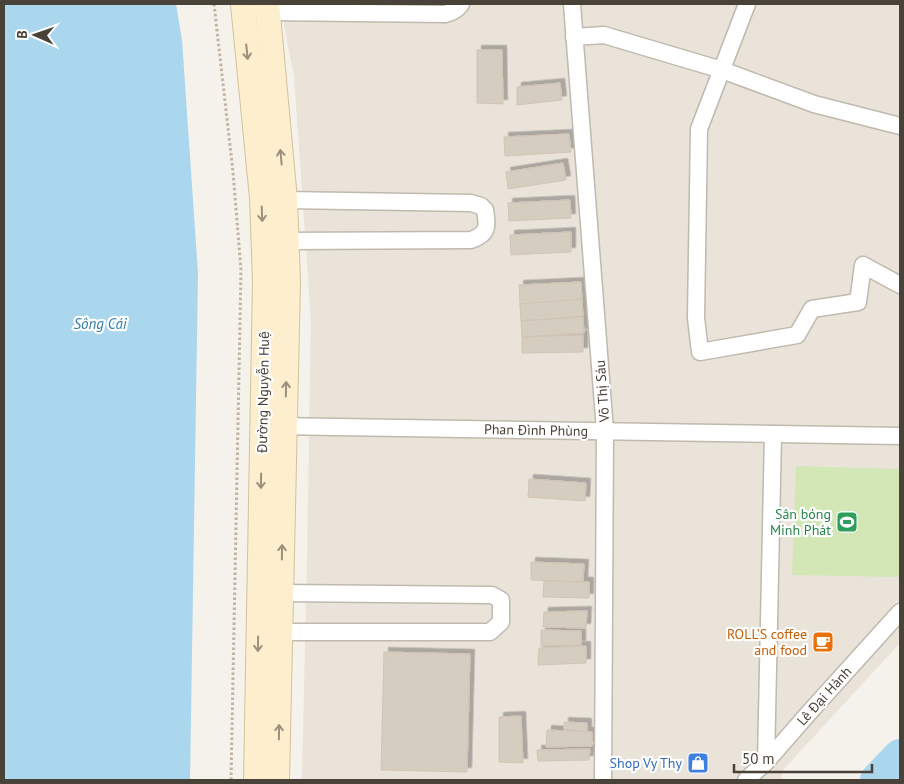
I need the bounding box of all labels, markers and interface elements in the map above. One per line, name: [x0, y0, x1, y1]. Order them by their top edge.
north arrow: [10, 10, 60, 60]
text: B: [13, 30, 31, 39]
one-way arrow: [243, 44, 252, 60]
one-way arrow: [276, 149, 286, 165]
one-way arrow: [258, 206, 267, 222]
water label: Sông Cái: [73, 314, 128, 333]
street label: Đường Nguyễn Huệ: [253, 331, 273, 454]
street label: Võ Thị Sáu: [591, 359, 613, 424]
one-way arrow: [281, 381, 291, 398]
street label: Phan Đình Phùng: [484, 420, 588, 440]
one-way arrow: [256, 473, 266, 489]
place label: Sân bóng Minh Phát: [770, 505, 831, 539]
sports icon: Sân bóng Minh Phát: [835, 510, 859, 534]
one-way arrow: [278, 544, 287, 560]
place label: ROLL’S coffee and food: [727, 625, 807, 659]
cafe icon: ROLL’S coffee and food: [811, 630, 835, 654]
one-way arrow: [253, 636, 263, 652]
street label: Lê Đại Hành: [793, 663, 855, 729]
one-way arrow: [274, 724, 283, 740]
scale bar: [734, 742, 872, 774]
text: 50 m: [742, 749, 775, 768]
shop icon: Shop Vy Thy: [686, 751, 710, 775]
place label: Shop Vy Thy: [610, 754, 682, 772]

